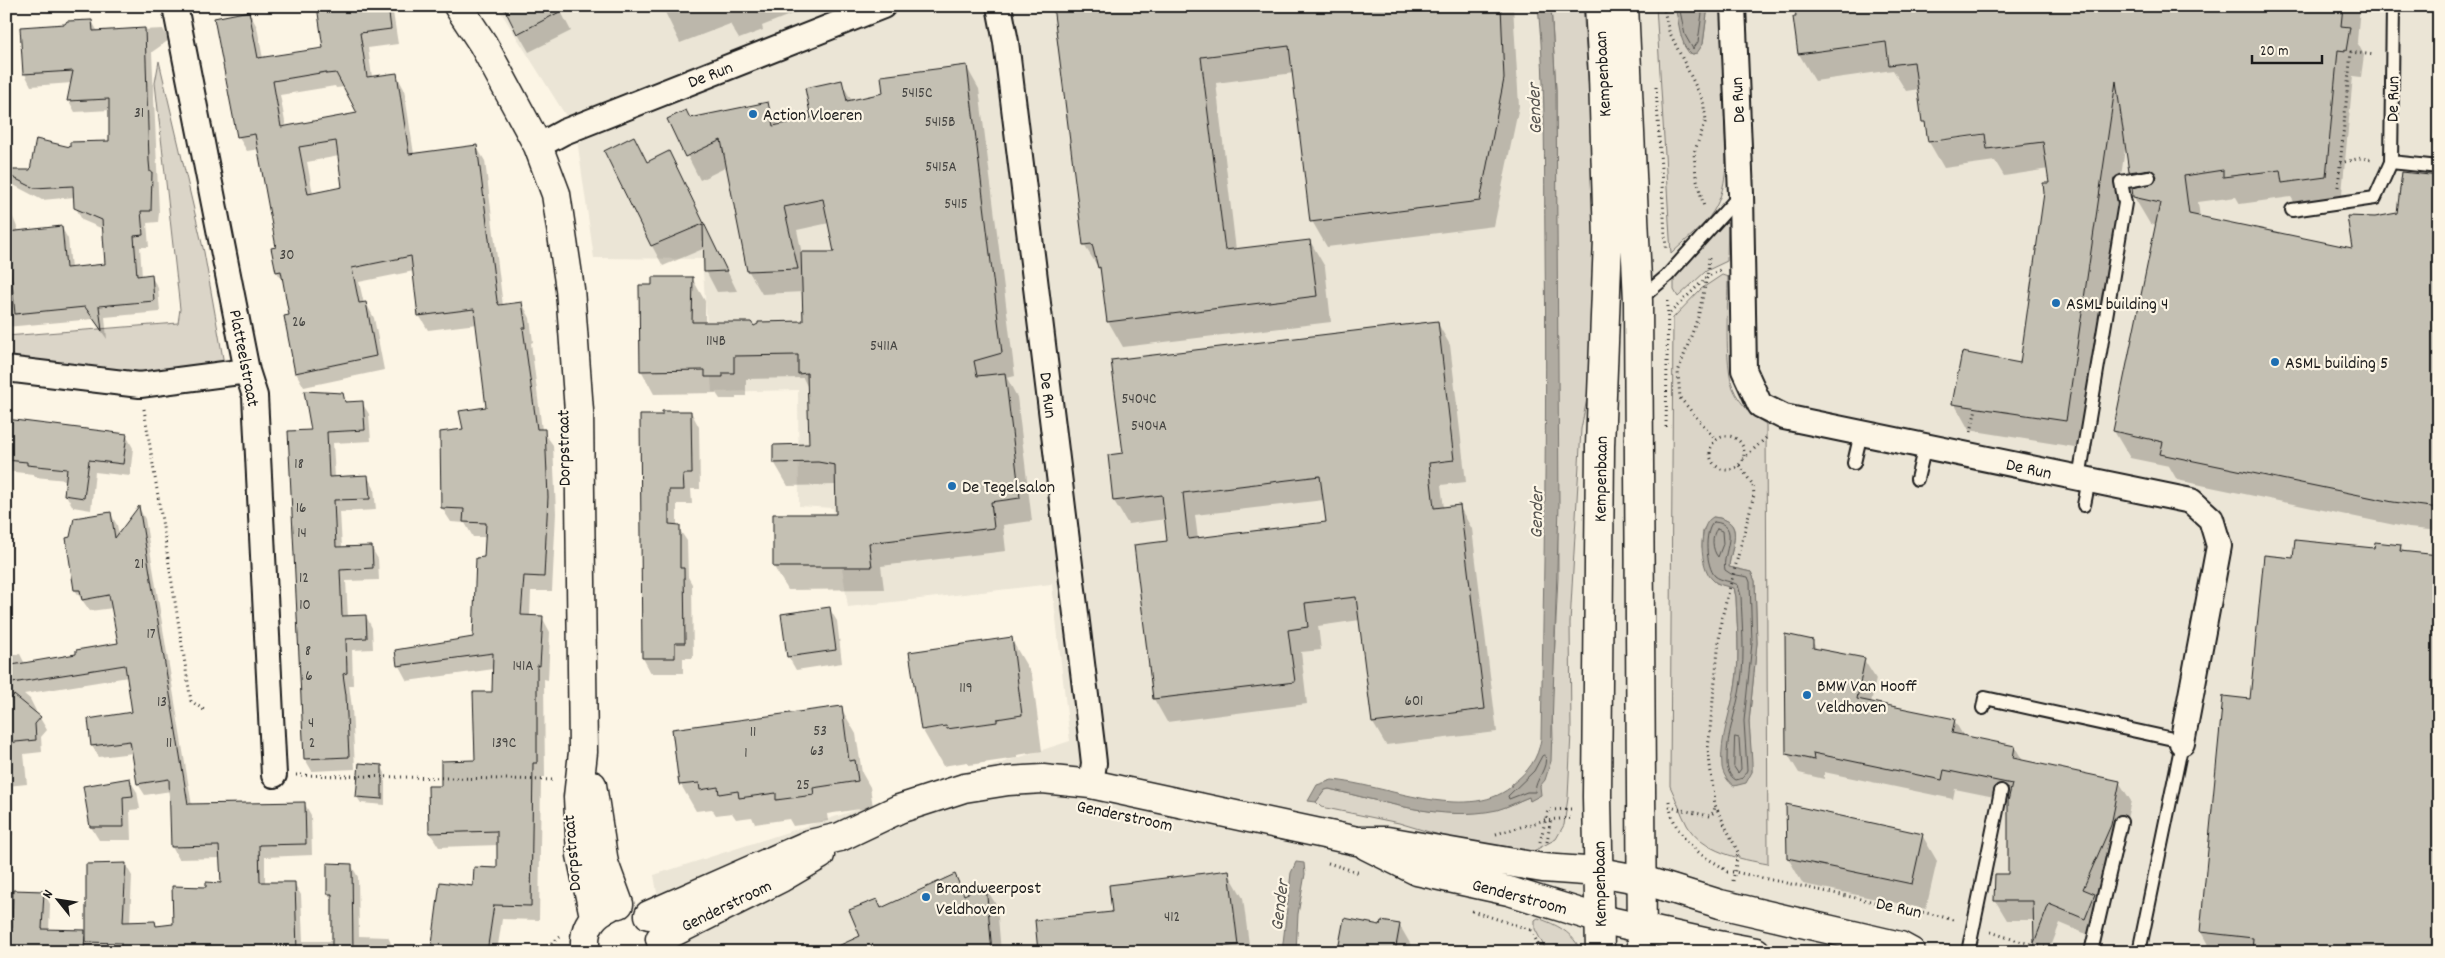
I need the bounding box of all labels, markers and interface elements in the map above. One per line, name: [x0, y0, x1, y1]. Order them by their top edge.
street label: Kempenbaan: [1590, 30, 1619, 118]
scale bar: [2252, 32, 2322, 64]
text: 20 m: [2260, 41, 2288, 63]
street label: De Run: [685, 56, 737, 96]
street label: De Run: [1726, 76, 1753, 124]
street label: De Run: [2382, 76, 2407, 122]
water label: Gender: [1522, 81, 1551, 135]
house number: 5415C: [902, 83, 932, 105]
house number: 31: [134, 103, 144, 125]
place label: Action Vloeren: [763, 104, 862, 129]
marker: Action Vloeren: [747, 108, 759, 120]
house number: 5415B: [925, 112, 955, 134]
house number: 5415A: [925, 157, 957, 179]
house number: 5415: [944, 194, 968, 216]
house number: 30: [280, 245, 294, 267]
place label: ASML building 4: [2066, 293, 2168, 318]
marker: ASML building 4: [2050, 297, 2062, 309]
street label: Platteelstraat: [221, 308, 264, 410]
house number: 26: [292, 312, 306, 334]
house number: 114B: [706, 331, 726, 353]
house number: 5411A: [870, 336, 898, 358]
place label: ASML building 5: [2285, 352, 2388, 377]
marker: ASML building 5: [2269, 356, 2281, 368]
street label: De Run: [1031, 371, 1062, 420]
house number: 5404C: [1122, 389, 1156, 411]
street label: Dorpstraat: [552, 409, 579, 487]
house number: 5404A: [1131, 416, 1167, 438]
street label: Kempenbaan: [1589, 436, 1616, 522]
street label: De Run: [2003, 453, 2054, 487]
house number: 18: [294, 454, 304, 476]
place label: De Tegelsalon: [962, 476, 1055, 501]
marker: De Tegelsalon: [946, 480, 958, 492]
water label: Gender: [1525, 485, 1552, 539]
house number: 16: [296, 498, 306, 520]
house number: 14: [297, 523, 307, 545]
house number: 21: [134, 554, 144, 576]
house number: 12: [299, 568, 309, 590]
house number: 10: [299, 595, 311, 617]
house number: 17: [146, 624, 156, 646]
house number: 8: [305, 641, 311, 663]
house number: 141A: [513, 656, 534, 678]
house number: 6: [305, 666, 313, 688]
place label: BMW Van Hooff Veldhoven: [1817, 675, 1918, 721]
house number: 119: [959, 678, 973, 700]
marker: BMW Van Hooff Veldhoven: [1801, 689, 1813, 701]
house number: 601: [1405, 691, 1423, 713]
house number: 13: [157, 692, 167, 714]
house number: 4: [308, 713, 314, 735]
house number: 53: [813, 721, 827, 743]
house number: 11: [750, 722, 756, 744]
house number: 11: [166, 733, 172, 755]
house number: 2: [309, 733, 315, 755]
house number: 139C: [492, 733, 516, 755]
house number: 63: [810, 741, 824, 763]
house number: 1: [744, 743, 748, 765]
house number: 25: [796, 775, 810, 797]
street label: Genderstroom: [1074, 795, 1175, 840]
street label: Dorpstraat: [558, 813, 589, 892]
street label: Kempenbaan: [1588, 841, 1615, 927]
street label: Genderstroom: [1469, 874, 1570, 923]
street label: Genderstroom: [678, 875, 776, 940]
north arrow: [32, 876, 82, 926]
place label: Brandweerpost Veldhoven: [936, 877, 1041, 923]
water label: Gender: [1265, 877, 1298, 932]
text: N: [38, 886, 59, 902]
marker: Brandweerpost Veldhoven: [920, 891, 932, 903]
street label: De Run: [1873, 892, 1924, 926]
house number: 412: [1164, 907, 1180, 929]

